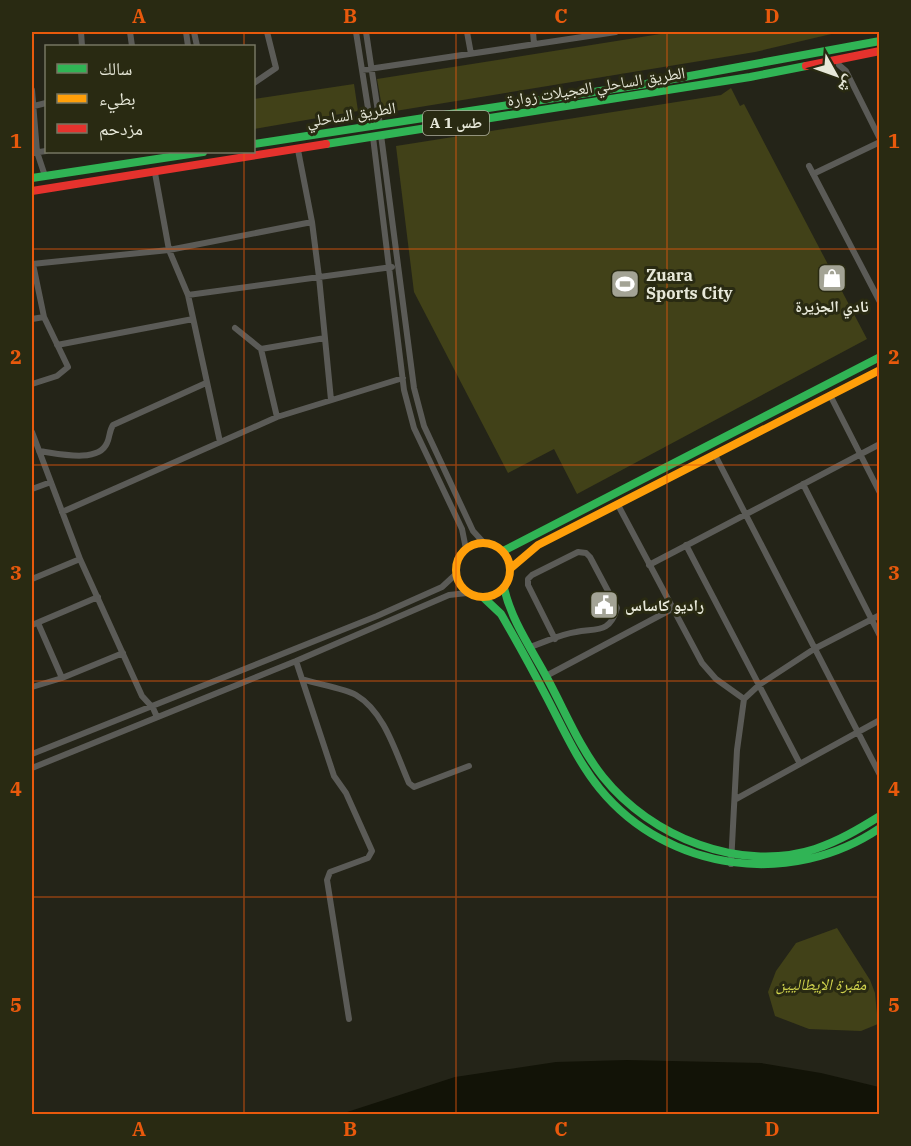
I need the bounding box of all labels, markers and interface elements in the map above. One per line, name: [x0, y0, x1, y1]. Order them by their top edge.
text: A: [132, 2, 146, 29]
text: B: [343, 2, 357, 29]
text: C: [554, 2, 568, 29]
text: D: [764, 2, 780, 29]
legend: [45, 45, 255, 153]
north arrow: [806, 45, 866, 105]
text: سالك: [99, 57, 132, 80]
street label: الطريق الساحلي العجيلات زوارة: [505, 62, 687, 113]
text: ش: [834, 72, 861, 98]
text: بطيء: [99, 87, 136, 114]
street label: الطريق الساحلي: [305, 97, 398, 134]
road number: A 1 طس: [423, 111, 489, 135]
text: مزدحم: [99, 117, 143, 141]
text: 1: [10, 127, 22, 154]
text: 1: [888, 127, 900, 154]
shop icon: نادي الجزيرة: [816, 262, 848, 294]
place label: Zuara Sports City: [646, 265, 733, 303]
sports icon: Zuara Sports City: [609, 268, 641, 300]
place label: نادي الجزيرة: [795, 296, 869, 319]
text: 2: [10, 343, 22, 370]
text: 2: [888, 343, 900, 370]
text: 3: [10, 559, 22, 586]
text: 3: [888, 559, 900, 586]
public building icon: راديو كاساس: [588, 589, 620, 621]
place label: راديو كاساس: [625, 595, 704, 615]
text: 4: [10, 775, 22, 802]
text: 4: [888, 775, 900, 802]
park label: مقبرة الإيطاليين: [776, 974, 867, 995]
text: 5: [10, 991, 22, 1018]
text: 5: [888, 991, 900, 1018]
text: A: [132, 1115, 146, 1142]
text: B: [343, 1115, 357, 1142]
text: C: [554, 1115, 568, 1142]
text: D: [764, 1115, 780, 1142]

